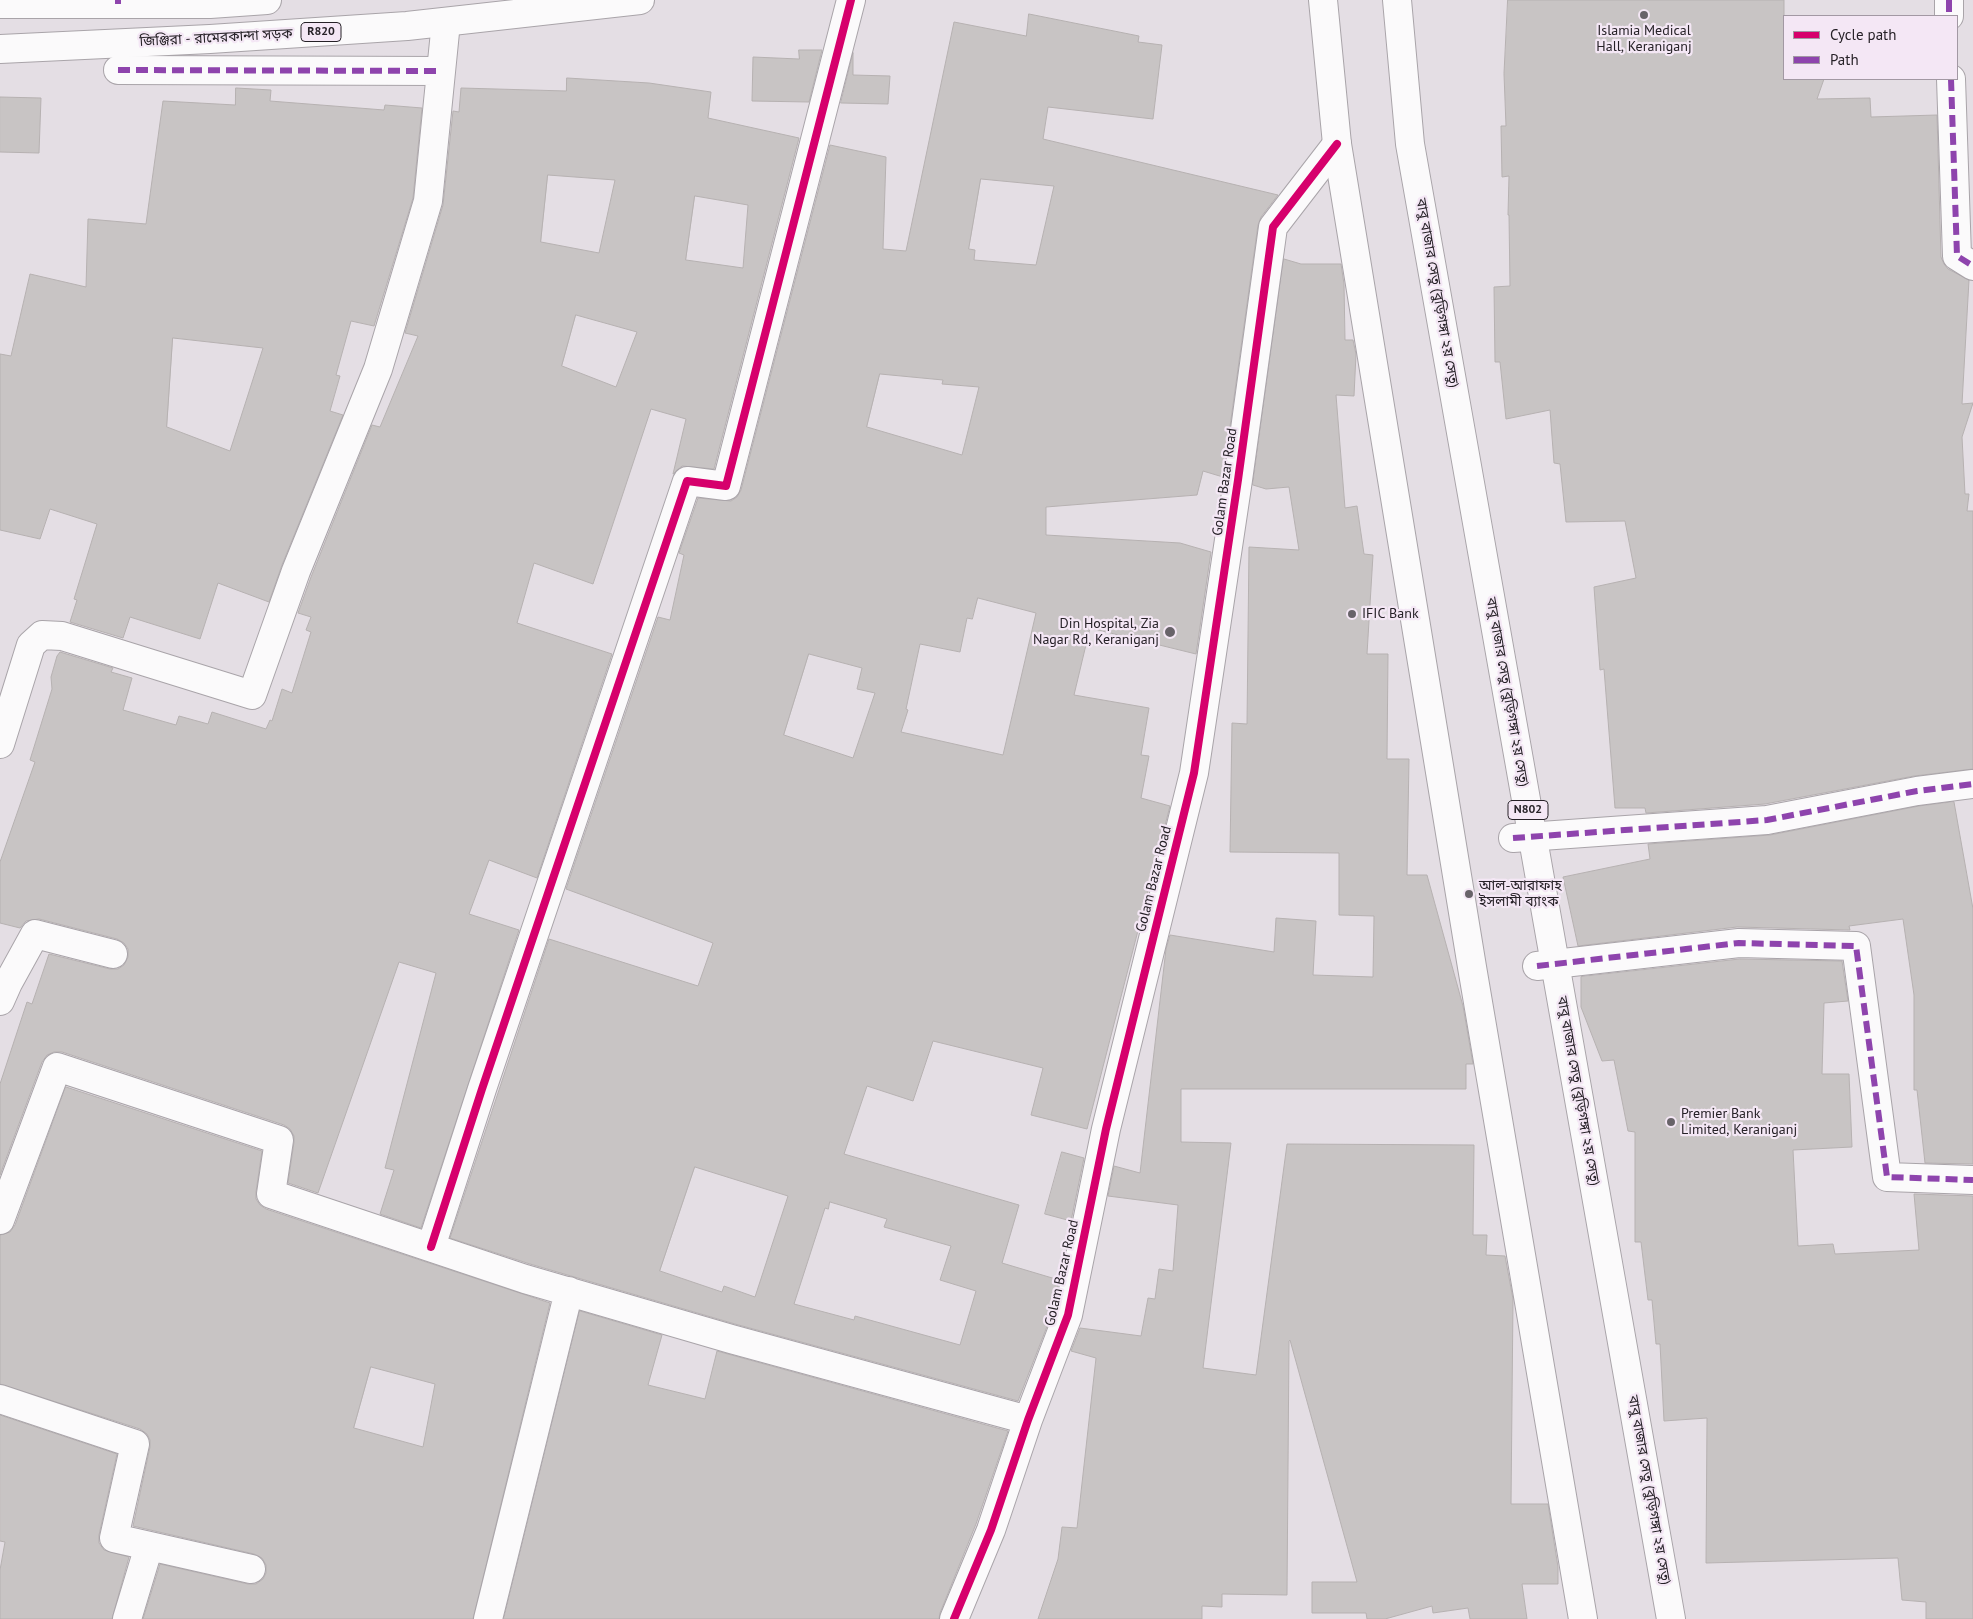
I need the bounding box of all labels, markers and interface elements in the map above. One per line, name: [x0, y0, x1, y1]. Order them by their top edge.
marker: Islamia Medical Hall, Keraniganj: [1638, 9, 1650, 21]
legend: [1783, 15, 1958, 80]
road number: R820: [301, 22, 341, 42]
place label: Islamia Medical Hall, Keraniganj: [1596, 23, 1692, 56]
text: Cycle path: [1830, 25, 1896, 44]
street label: জিঞ্জিরা - রামেরকান্দা সড়ক: [139, 26, 293, 50]
text: Path: [1830, 50, 1859, 69]
street label: বাবু বাজার সেতু (বুড়িগঙ্গা ২য় সেতু): [1412, 197, 1462, 389]
street label: Golam Bazar Road: [1209, 427, 1241, 537]
street label: বাবু বাজার সেতু (বুড়িগঙ্গা ২য় সেতু): [1482, 596, 1532, 788]
place label: IFIC Bank: [1362, 606, 1419, 622]
marker: IFIC Bank: [1346, 608, 1358, 620]
place label: Din Hospital, Zia Nagar Rd, Keraniganj: [1033, 616, 1159, 648]
marker: Din Hospital, Zia Nagar Rd, Keraniganj: [1163, 625, 1177, 639]
road number: N802: [1508, 800, 1548, 820]
street label: Golam Bazar Road: [1133, 824, 1175, 934]
place label: আল-আরাফাহ ইসলামী ব্যাংক: [1479, 878, 1562, 910]
marker: আল-আরাফাহ ইসলামী ব্যাংক: [1463, 888, 1475, 900]
street label: বাবু বাজার সেতু (বুড়িগঙ্গা ২য় সেতু): [1553, 995, 1603, 1187]
place label: Premier Bank Limited, Keraniganj: [1681, 1106, 1797, 1138]
marker: Premier Bank Limited, Keraniganj: [1665, 1116, 1677, 1128]
street label: Golam Bazar Road: [1042, 1218, 1082, 1328]
street label: বাবু বাজার সেতু (বুড়িগঙ্গা ২য় সেতু): [1624, 1394, 1674, 1586]

